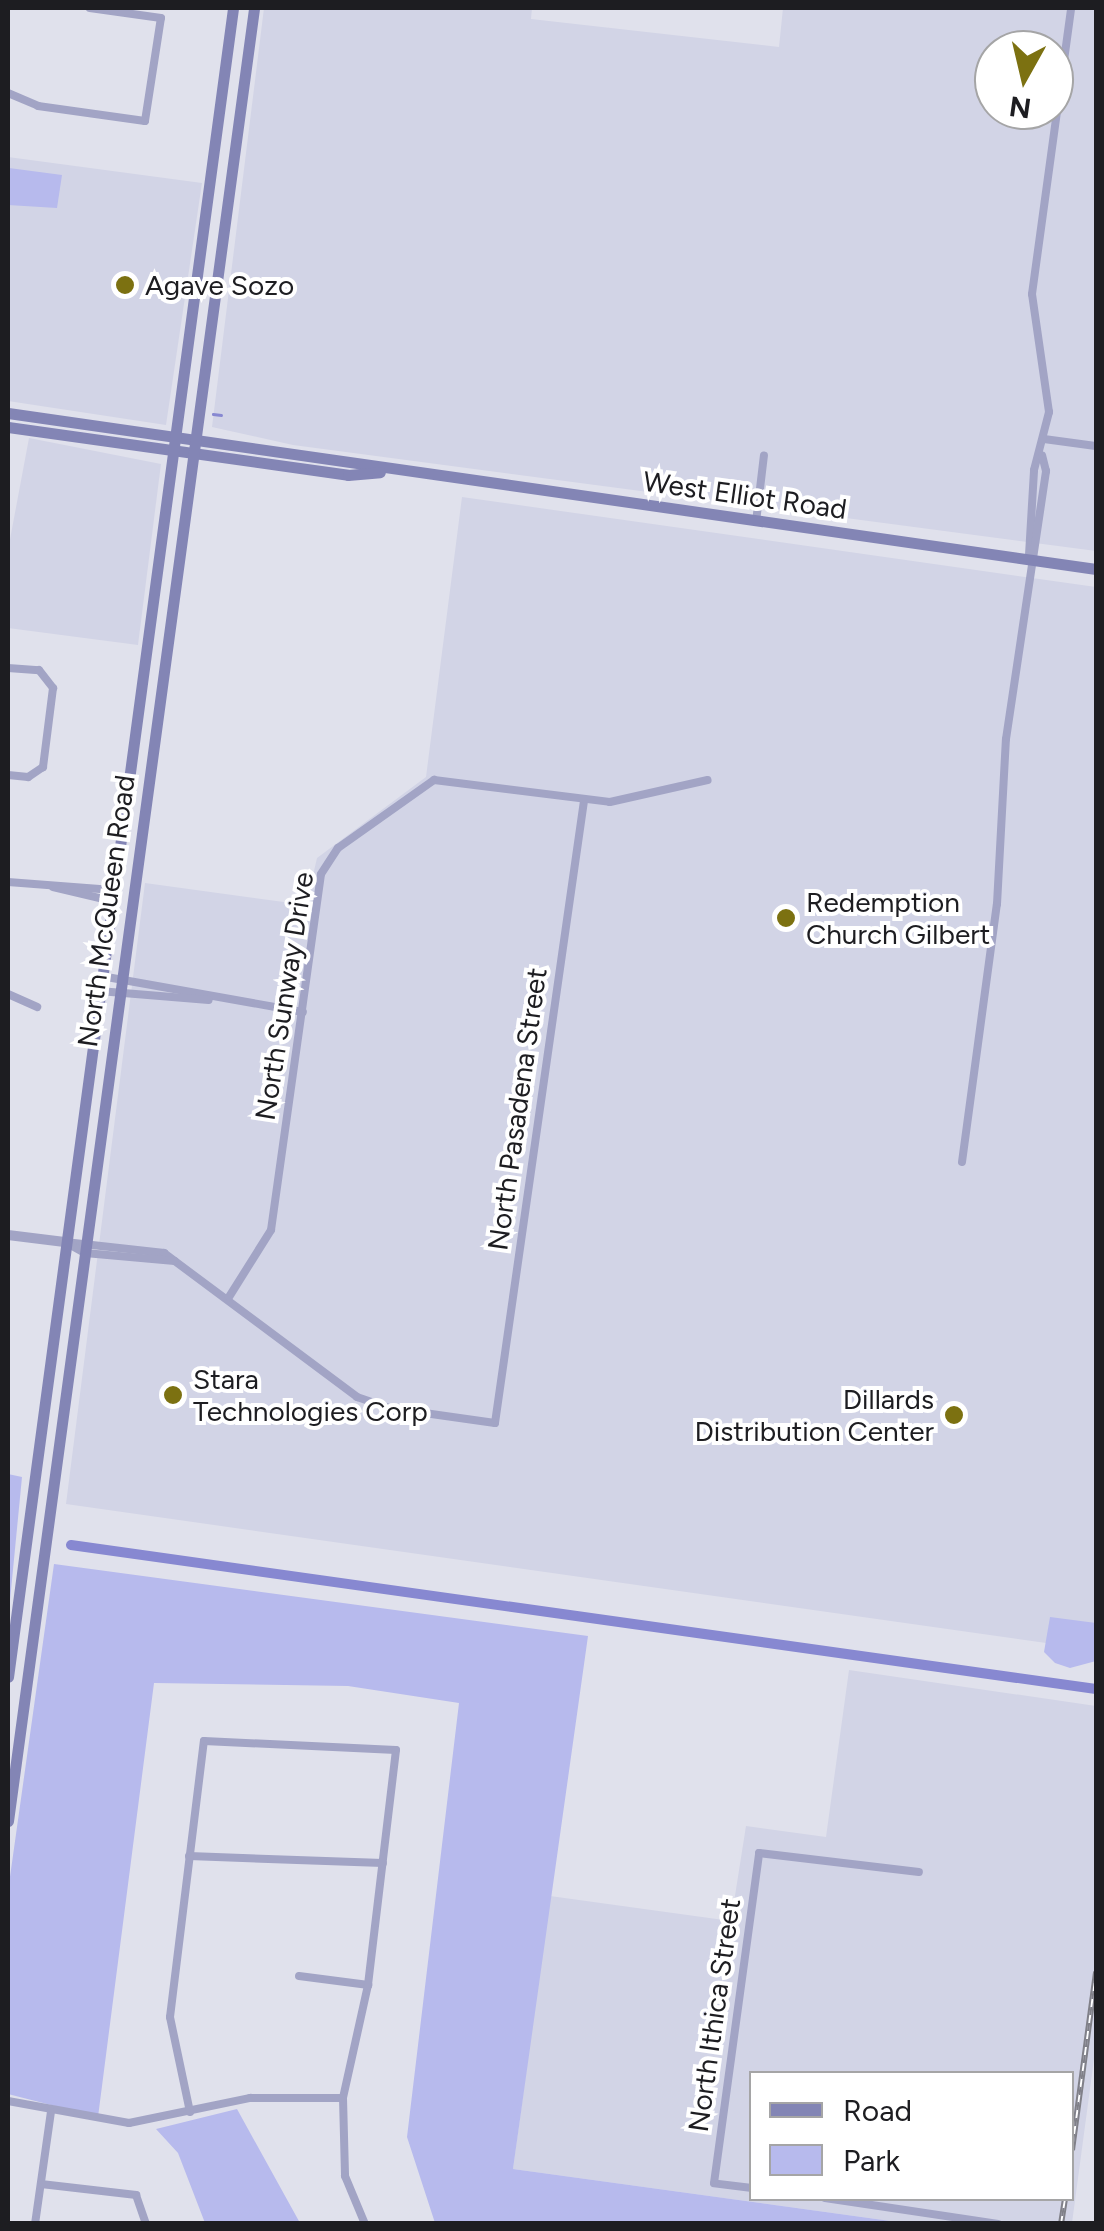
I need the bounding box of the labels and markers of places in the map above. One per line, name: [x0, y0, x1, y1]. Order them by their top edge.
place label: Agave Sozo: [145, 268, 294, 302]
marker: Agave Sozo: [114, 274, 136, 296]
place label: Redemption Church Gilbert: [806, 885, 990, 951]
marker: Redemption Church Gilbert: [775, 907, 797, 929]
place label: Stara Technologies Corp: [193, 1362, 428, 1428]
place label: Dillards Distribution Center: [694, 1382, 934, 1448]
marker: Stara Technologies Corp: [162, 1384, 184, 1406]
marker: Dillards Distribution Center: [943, 1404, 965, 1426]

